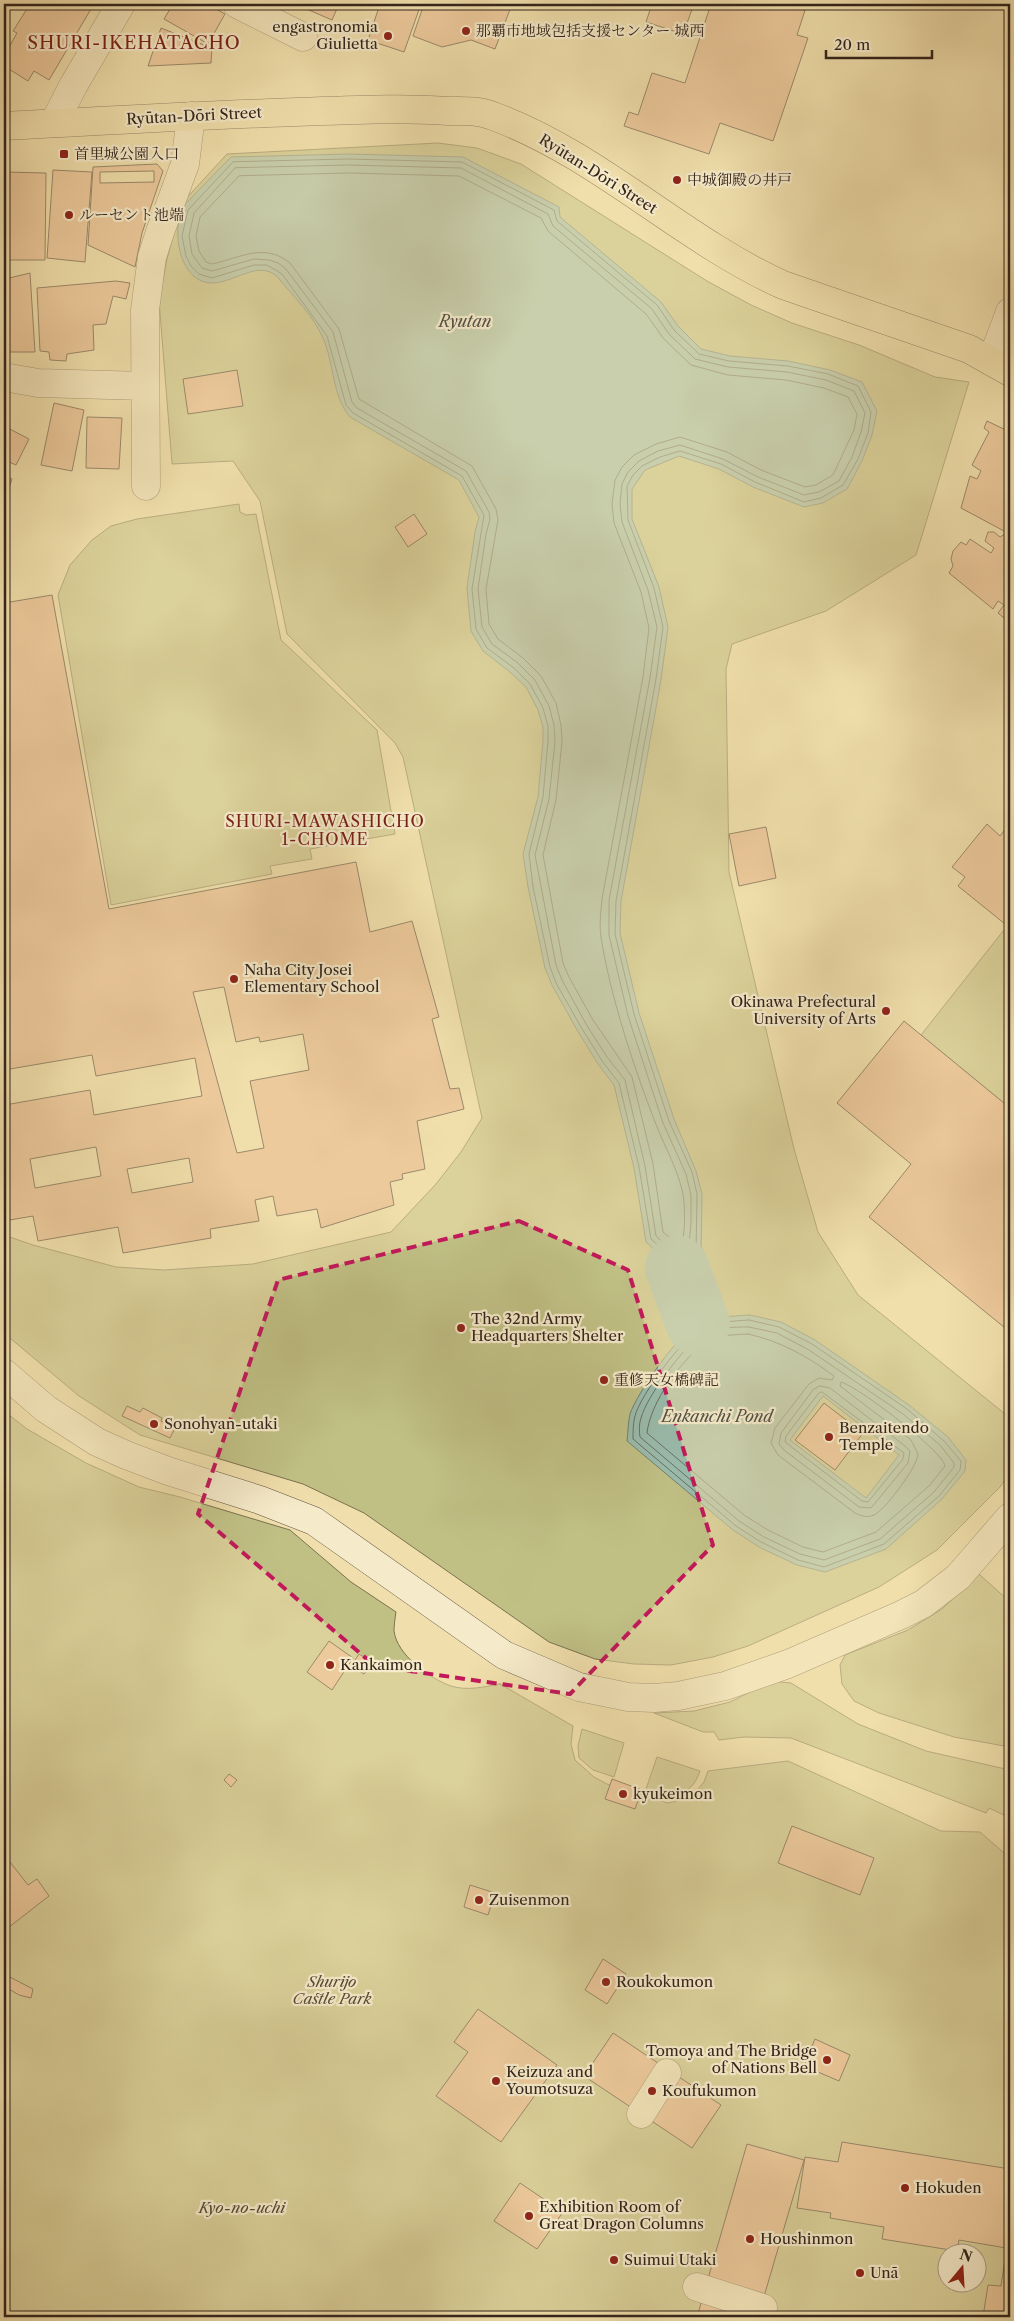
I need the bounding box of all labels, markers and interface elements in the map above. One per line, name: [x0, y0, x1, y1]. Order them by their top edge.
place label: engastronomia Giulietta: [272, 17, 378, 53]
place label: 那覇市地域包括支援センター 城西: [476, 21, 704, 40]
marker: 那覇市地域包括支援センター 城西: [460, 25, 472, 37]
scale bar: [826, 28, 933, 60]
marker: engastronomia Giulietta: [382, 30, 394, 42]
district label: SHURI-IKEHATACHO: [27, 32, 241, 54]
text: 20 m: [834, 35, 870, 54]
street label: Ryūtan-Dōri Street: [126, 102, 263, 129]
street label: Ryūtan-Dōri Street: [536, 130, 662, 218]
place label: 首里城公園入口: [74, 144, 179, 163]
marker: 首里城公園入口: [58, 148, 70, 160]
place label: 中城御殿の井戸: [687, 170, 792, 189]
marker: 中城御殿の井戸: [671, 174, 683, 186]
place label: ルーセント池端: [79, 205, 184, 224]
marker: ルーセント池端: [63, 209, 75, 221]
water label: Ryutan: [437, 311, 491, 331]
district label: SHURI-MAWASHICHO 1-CHOME: [225, 811, 425, 849]
place label: Naha City Josei Elementary School: [244, 960, 380, 996]
marker: Naha City Josei Elementary School: [228, 973, 240, 985]
place label: Okinawa Prefectural University of Arts: [731, 992, 877, 1028]
marker: Okinawa Prefectural University of Arts: [880, 1005, 892, 1017]
place label: The 32nd Army Headquarters Shelter: [471, 1309, 624, 1345]
marker: The 32nd Army Headquarters Shelter: [455, 1322, 467, 1334]
place label: 重修天女橋碑記: [614, 1370, 719, 1389]
marker: 重修天女橋碑記: [598, 1374, 610, 1386]
water label: Enkanchi Pond: [659, 1406, 774, 1426]
place label: Sonohyan-utaki: [164, 1414, 278, 1433]
marker: Sonohyan-utaki: [148, 1418, 160, 1430]
place label: Benzaitendo Temple: [839, 1418, 929, 1454]
marker: Benzaitendo Temple: [823, 1431, 835, 1443]
place label: Kankaimon: [340, 1655, 423, 1674]
marker: Kankaimon: [324, 1659, 336, 1671]
place label: kyukeimon: [633, 1784, 713, 1803]
marker: kyukeimon: [617, 1788, 629, 1800]
place label: Zuisenmon: [489, 1890, 570, 1909]
marker: Zuisenmon: [473, 1894, 485, 1906]
park label: Shurijo Castle Park: [293, 1972, 372, 2008]
place label: Roukokumon: [616, 1972, 714, 1991]
marker: Roukokumon: [600, 1976, 612, 1988]
place label: Tomoya and The Bridge of Nations Bell: [646, 2041, 818, 2077]
marker: Tomoya and The Bridge of Nations Bell: [821, 2054, 833, 2066]
place label: Keizuza and Youmotsuza: [505, 2062, 593, 2098]
marker: Keizuza and Youmotsuza: [490, 2075, 502, 2087]
place label: Koufukumon: [662, 2081, 757, 2100]
marker: Koufukumon: [646, 2085, 658, 2097]
place label: Hokuden: [915, 2178, 982, 2197]
marker: Hokuden: [899, 2182, 911, 2194]
place label: Exhibition Room of Great Dragon Columns: [539, 2197, 704, 2233]
park label: Kyo-no-uchi: [198, 2198, 287, 2217]
marker: Exhibition Room of Great Dragon Columns: [523, 2210, 535, 2222]
place label: Houshinmon: [760, 2229, 854, 2248]
marker: Houshinmon: [744, 2233, 756, 2245]
north arrow: [936, 2244, 986, 2294]
text: N: [957, 2245, 975, 2266]
place label: Suimui Utaki: [624, 2250, 717, 2269]
marker: Suimui Utaki: [608, 2254, 620, 2266]
place label: Unā: [870, 2263, 899, 2282]
marker: Unā: [854, 2267, 866, 2279]

